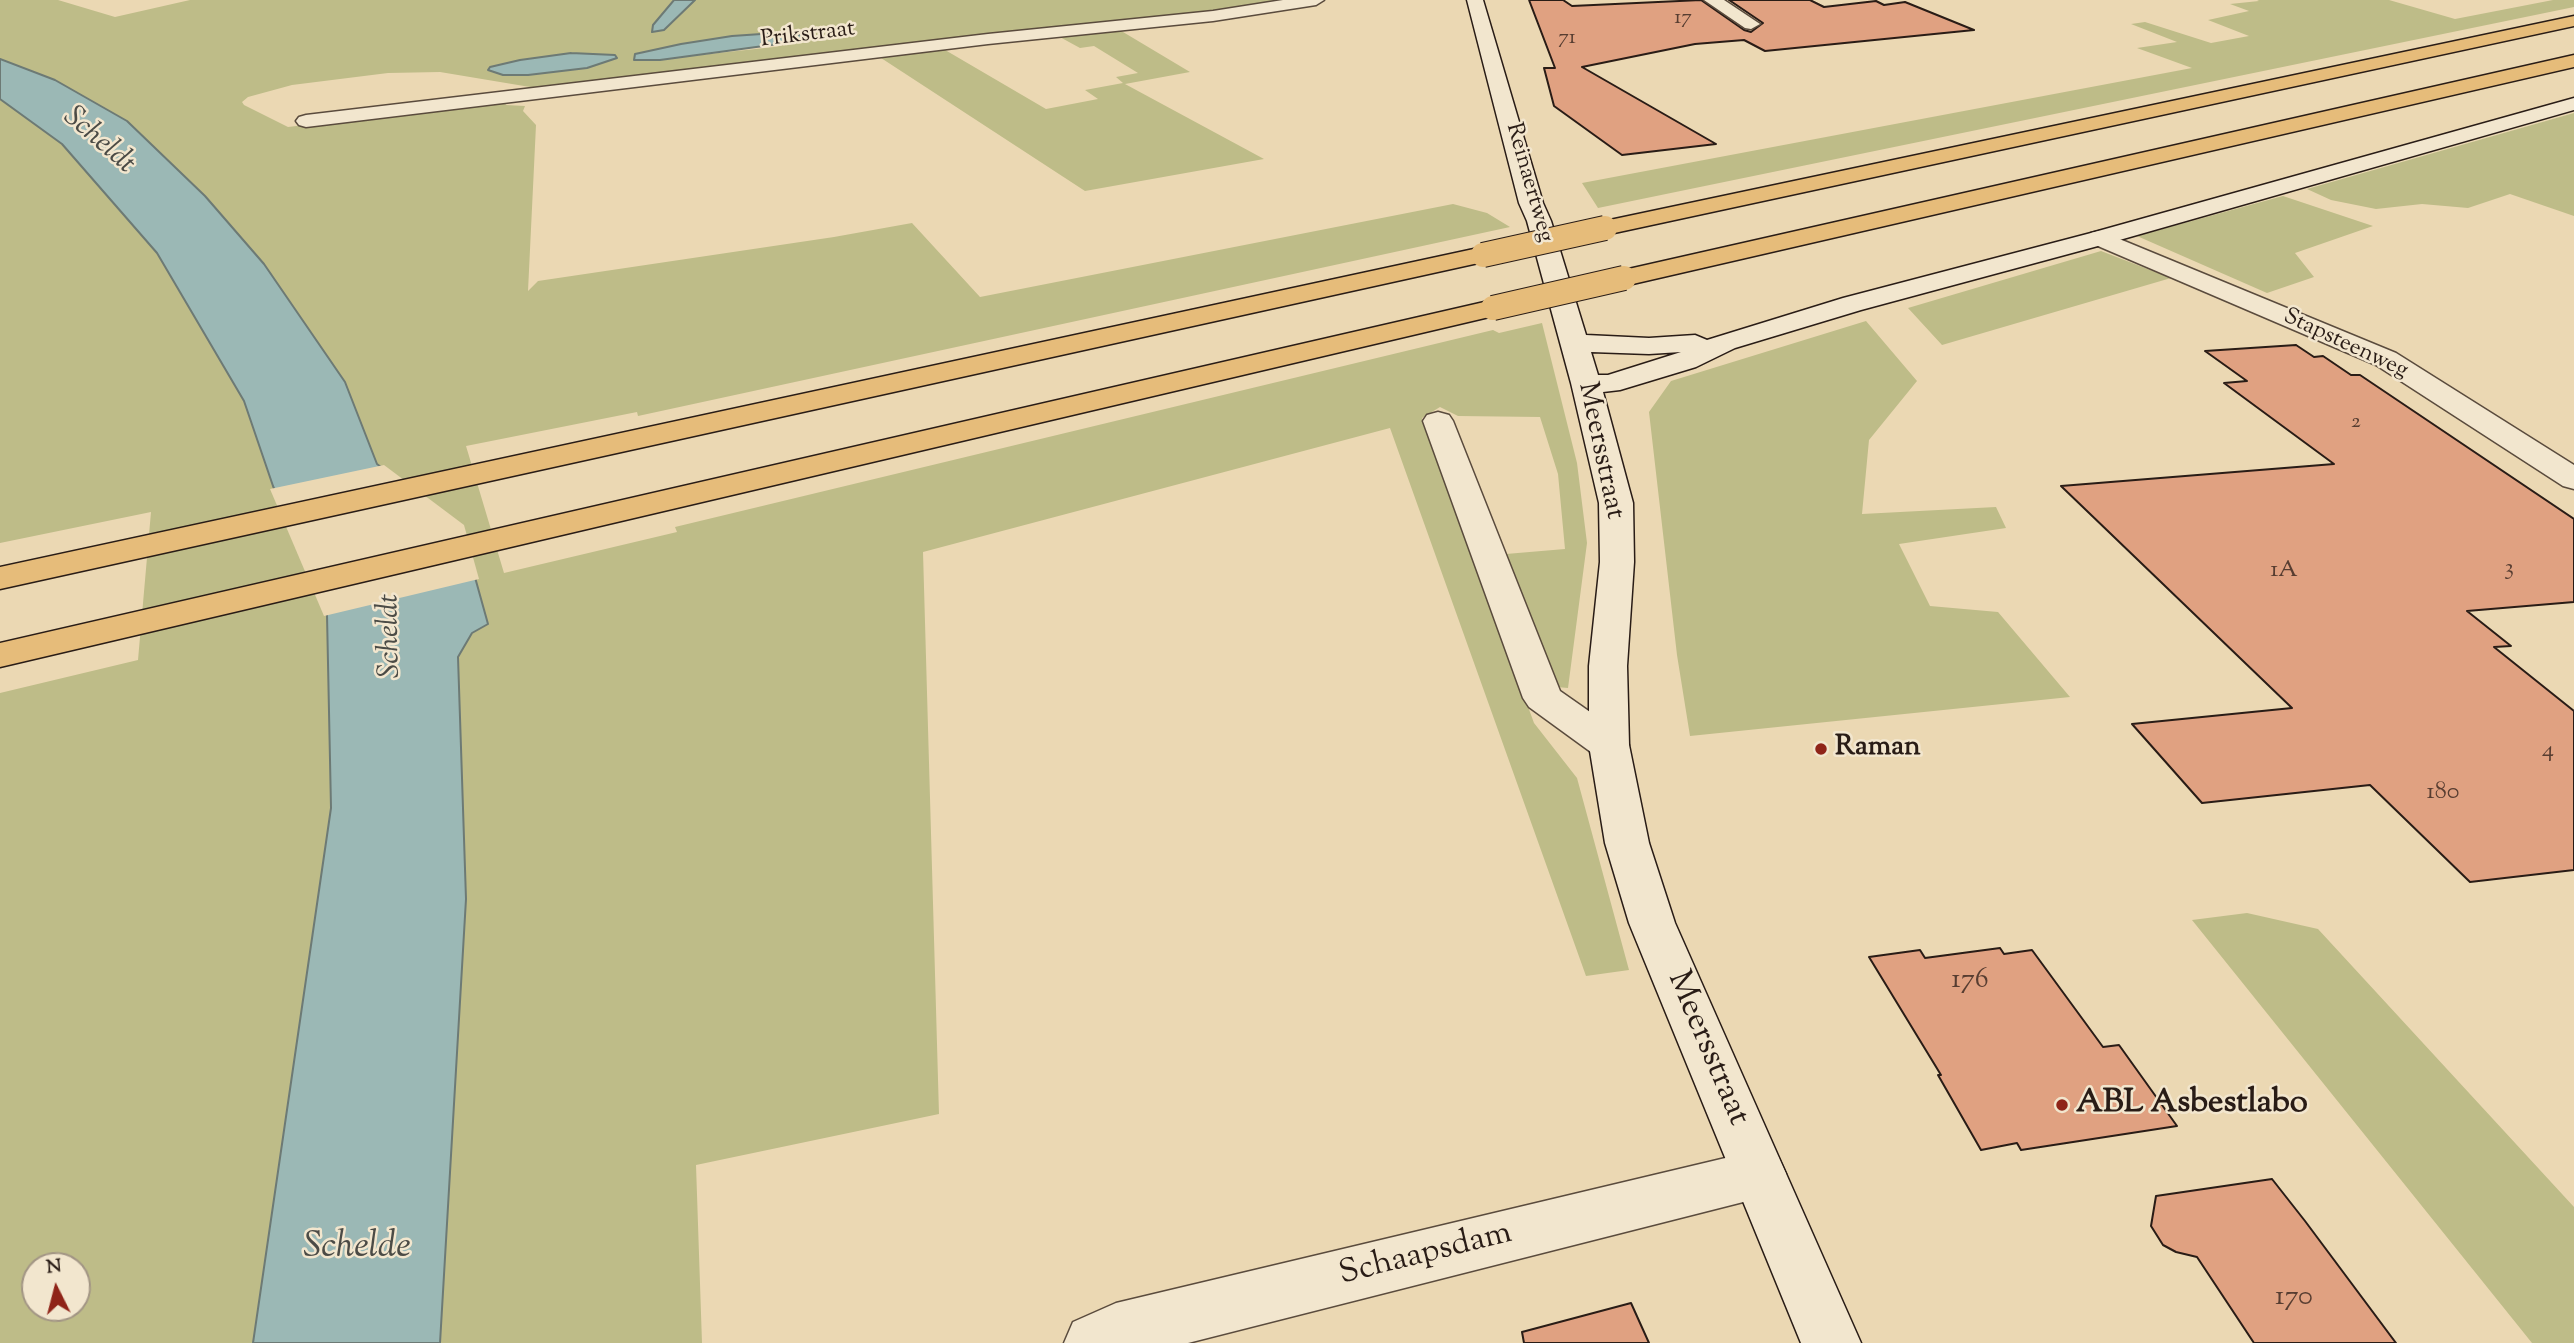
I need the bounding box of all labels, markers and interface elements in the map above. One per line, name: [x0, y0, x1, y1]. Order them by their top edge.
house number: 17: [1674, 6, 1692, 32]
street label: Prikstraat: [759, 17, 857, 55]
house number: 71: [1558, 26, 1576, 52]
water label: Scheldt: [54, 101, 142, 183]
street label: Reinaertweg: [1498, 120, 1558, 246]
street label: Stapsteenweg: [2278, 304, 2412, 386]
street label: Meersstraat: [1568, 379, 1630, 523]
house number: 2: [2351, 410, 2361, 436]
house number: 3: [2504, 556, 2514, 584]
house number: 1A: [2270, 558, 2298, 586]
water label: Scheldt: [373, 593, 411, 679]
place label: Raman: [1835, 732, 1921, 766]
house number: 4: [2542, 738, 2554, 766]
marker: Raman: [1813, 741, 1829, 757]
house number: 180: [2427, 780, 2459, 808]
house number: 176: [1951, 965, 1989, 999]
street label: Meersstraat: [1656, 966, 1756, 1132]
place label: ABL Asbestlabo: [2076, 1085, 2308, 1125]
marker: ABL Asbestlabo: [2054, 1097, 2070, 1113]
street label: Schaapsdam: [1336, 1215, 1516, 1297]
water label: Schelde: [303, 1228, 411, 1272]
north arrow: [21, 1252, 91, 1322]
text: N: [45, 1253, 63, 1282]
house number: 170: [2275, 1282, 2313, 1316]

